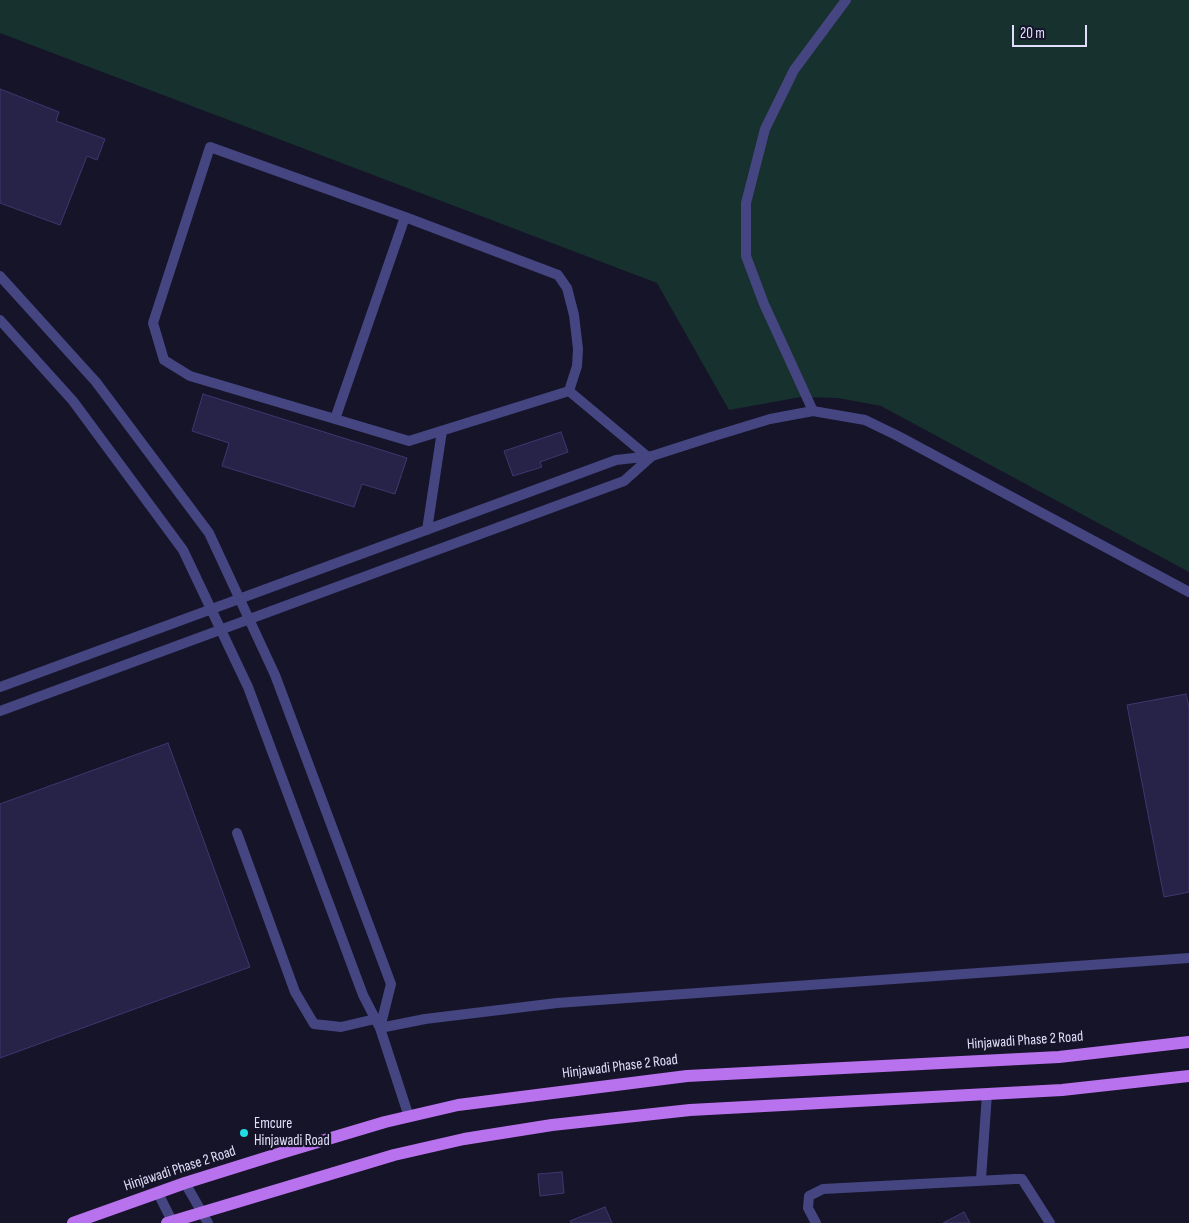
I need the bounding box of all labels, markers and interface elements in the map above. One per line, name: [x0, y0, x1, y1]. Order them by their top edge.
scale bar: [1014, 15, 1089, 47]
text: 20 m: [1020, 24, 1045, 43]
street label: Hinjawadi Phase 2 Road: [966, 1028, 1084, 1054]
street label: Hinjawadi Phase 2 Road: [561, 1051, 679, 1083]
place label: Emcure Hinjawadi Road: [254, 1115, 330, 1150]
marker: Emcure Hinjawadi Road: [238, 1127, 250, 1139]
street label: Hinjawadi Phase 2 Road: [122, 1142, 238, 1196]

